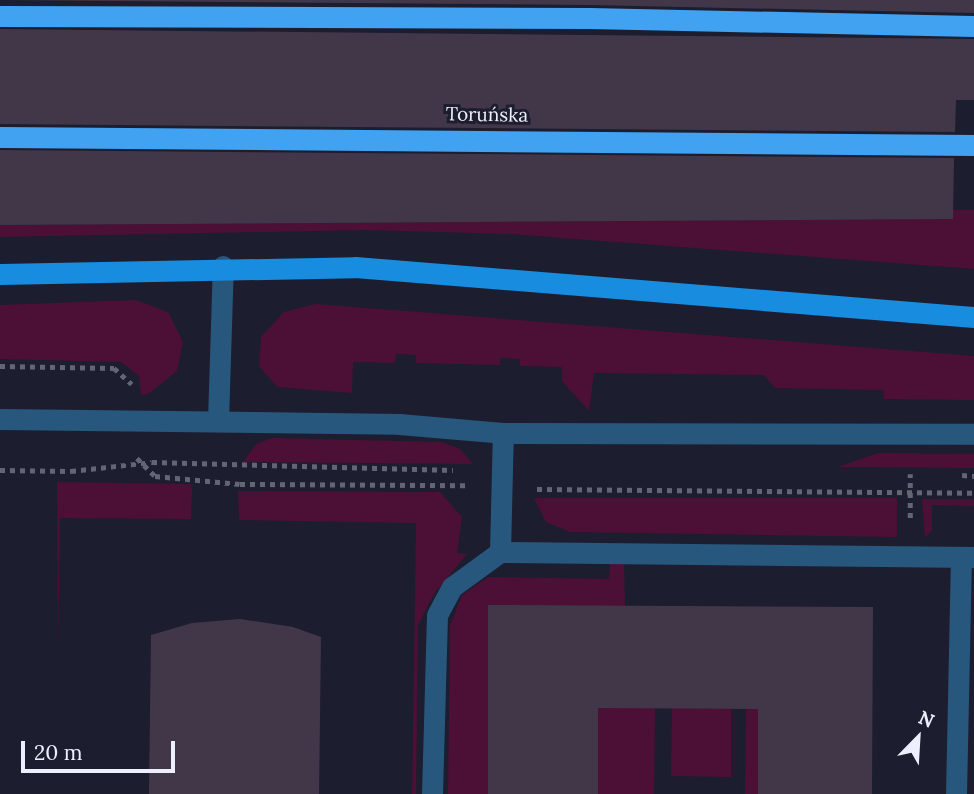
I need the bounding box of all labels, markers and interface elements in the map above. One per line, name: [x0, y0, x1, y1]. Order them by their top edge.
street label: Toruńska: [446, 103, 528, 127]
north arrow: [883, 703, 953, 773]
text: N: [915, 705, 938, 733]
scale bar: [24, 728, 178, 772]
text: 20 m: [34, 739, 83, 766]

